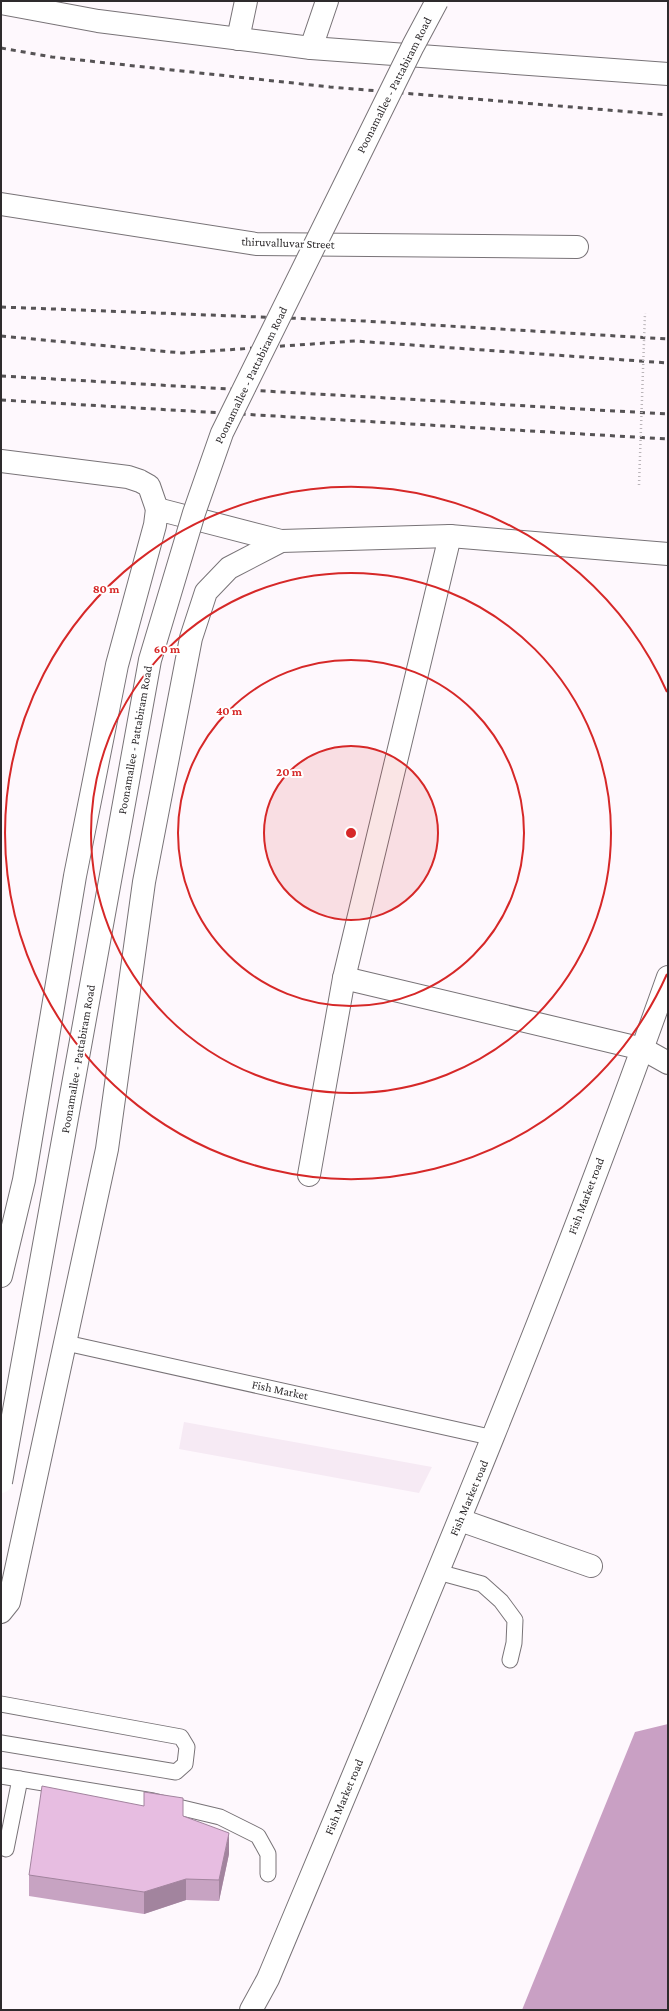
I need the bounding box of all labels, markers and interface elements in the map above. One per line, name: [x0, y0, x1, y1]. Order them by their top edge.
street label: Poonamallee - Pattabiram Road: [354, 14, 435, 155]
street label: thiruvalluvar Street: [241, 234, 336, 252]
street label: Poonamallee - Pattabiram Road: [212, 304, 291, 446]
text: 80 m: [93, 582, 120, 596]
text: 60 m: [154, 642, 181, 656]
street label: Poonamallee - Pattabiram Road: [115, 664, 155, 815]
text: 40 m: [216, 704, 243, 718]
text: 20 m: [276, 765, 303, 779]
centre of rings: [344, 826, 358, 840]
street label: Poonamallee - Pattabiram Road: [58, 983, 98, 1134]
street label: Fish Market road: [565, 1155, 607, 1236]
street label: Fish Market: [251, 1377, 310, 1403]
street label: Fish Market road: [447, 1457, 492, 1538]
street label: Fish Market road: [322, 1756, 367, 1837]

